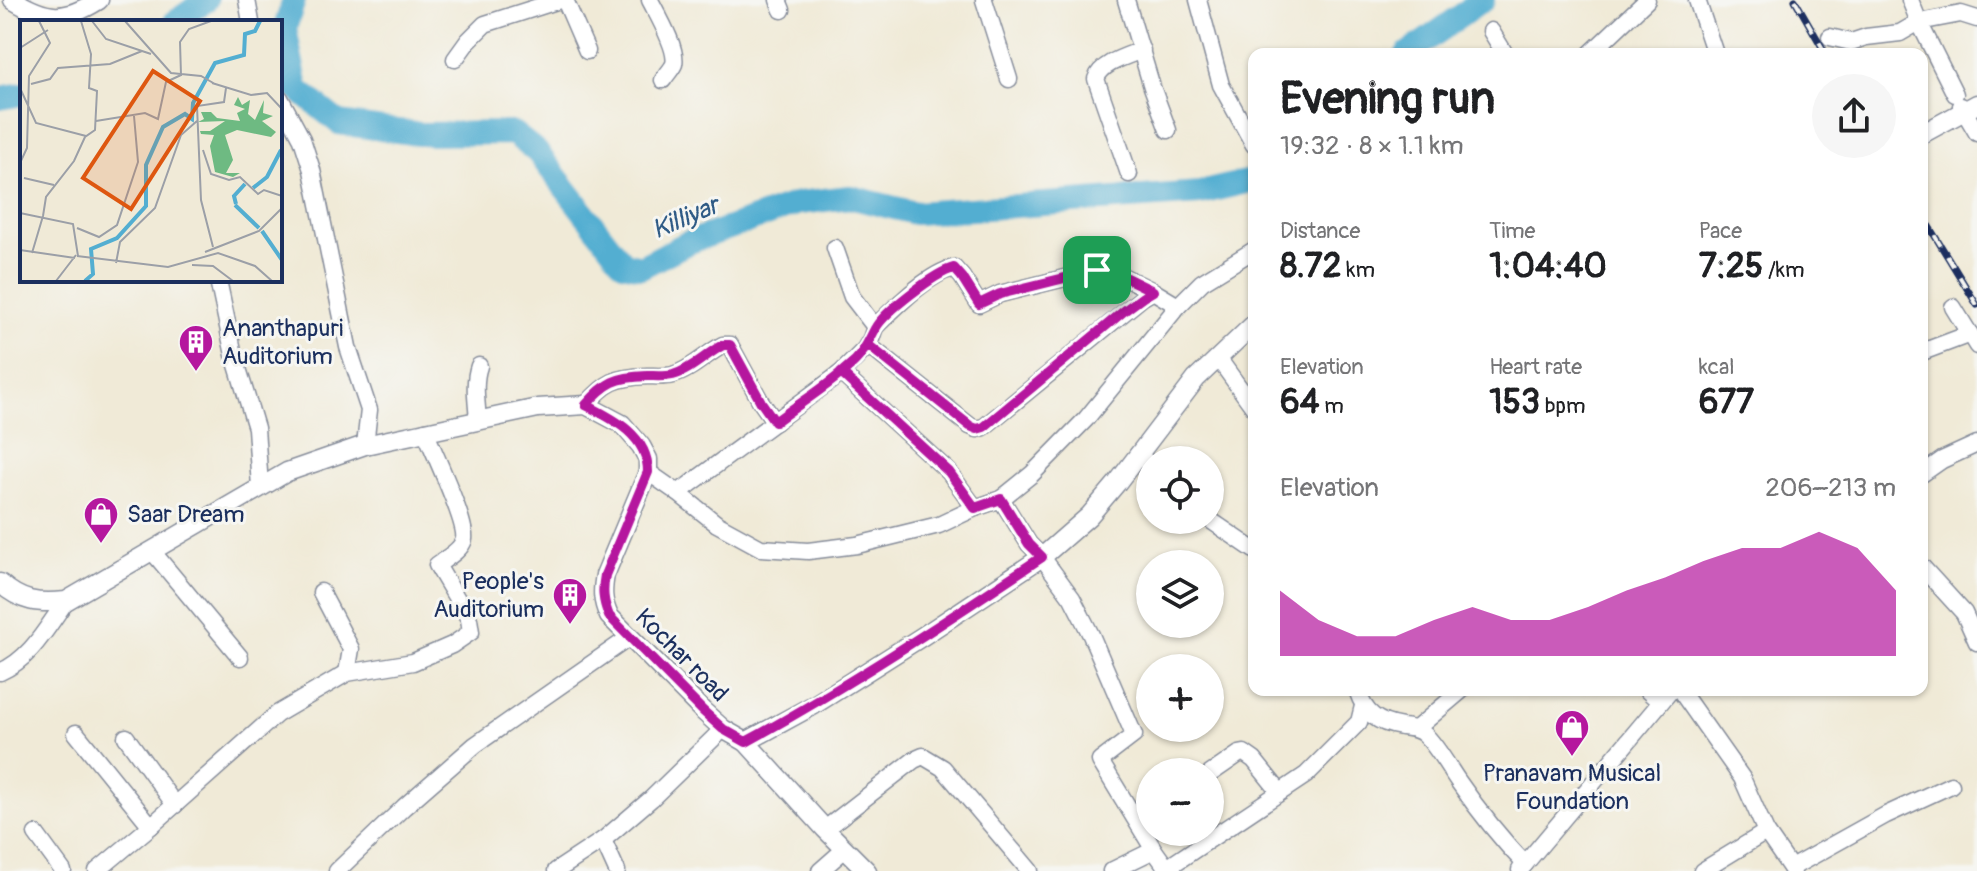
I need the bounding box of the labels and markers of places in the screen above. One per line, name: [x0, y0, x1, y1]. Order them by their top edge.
pin: [1063, 236, 1131, 304]
place label: Ananthapuri Auditorium: [222, 314, 343, 371]
building icon: Ananthapuri Auditorium: [177, 323, 215, 373]
shop icon: Saar Dream: [82, 495, 120, 545]
place label: Saar Dream: [127, 500, 245, 529]
place label: People's Auditorium: [433, 567, 544, 624]
building icon: People's Auditorium: [551, 576, 589, 626]
shop icon: Pranavam Musical Foundation: [1553, 708, 1591, 758]
place label: Pranavam Musical Foundation: [1483, 759, 1661, 816]

